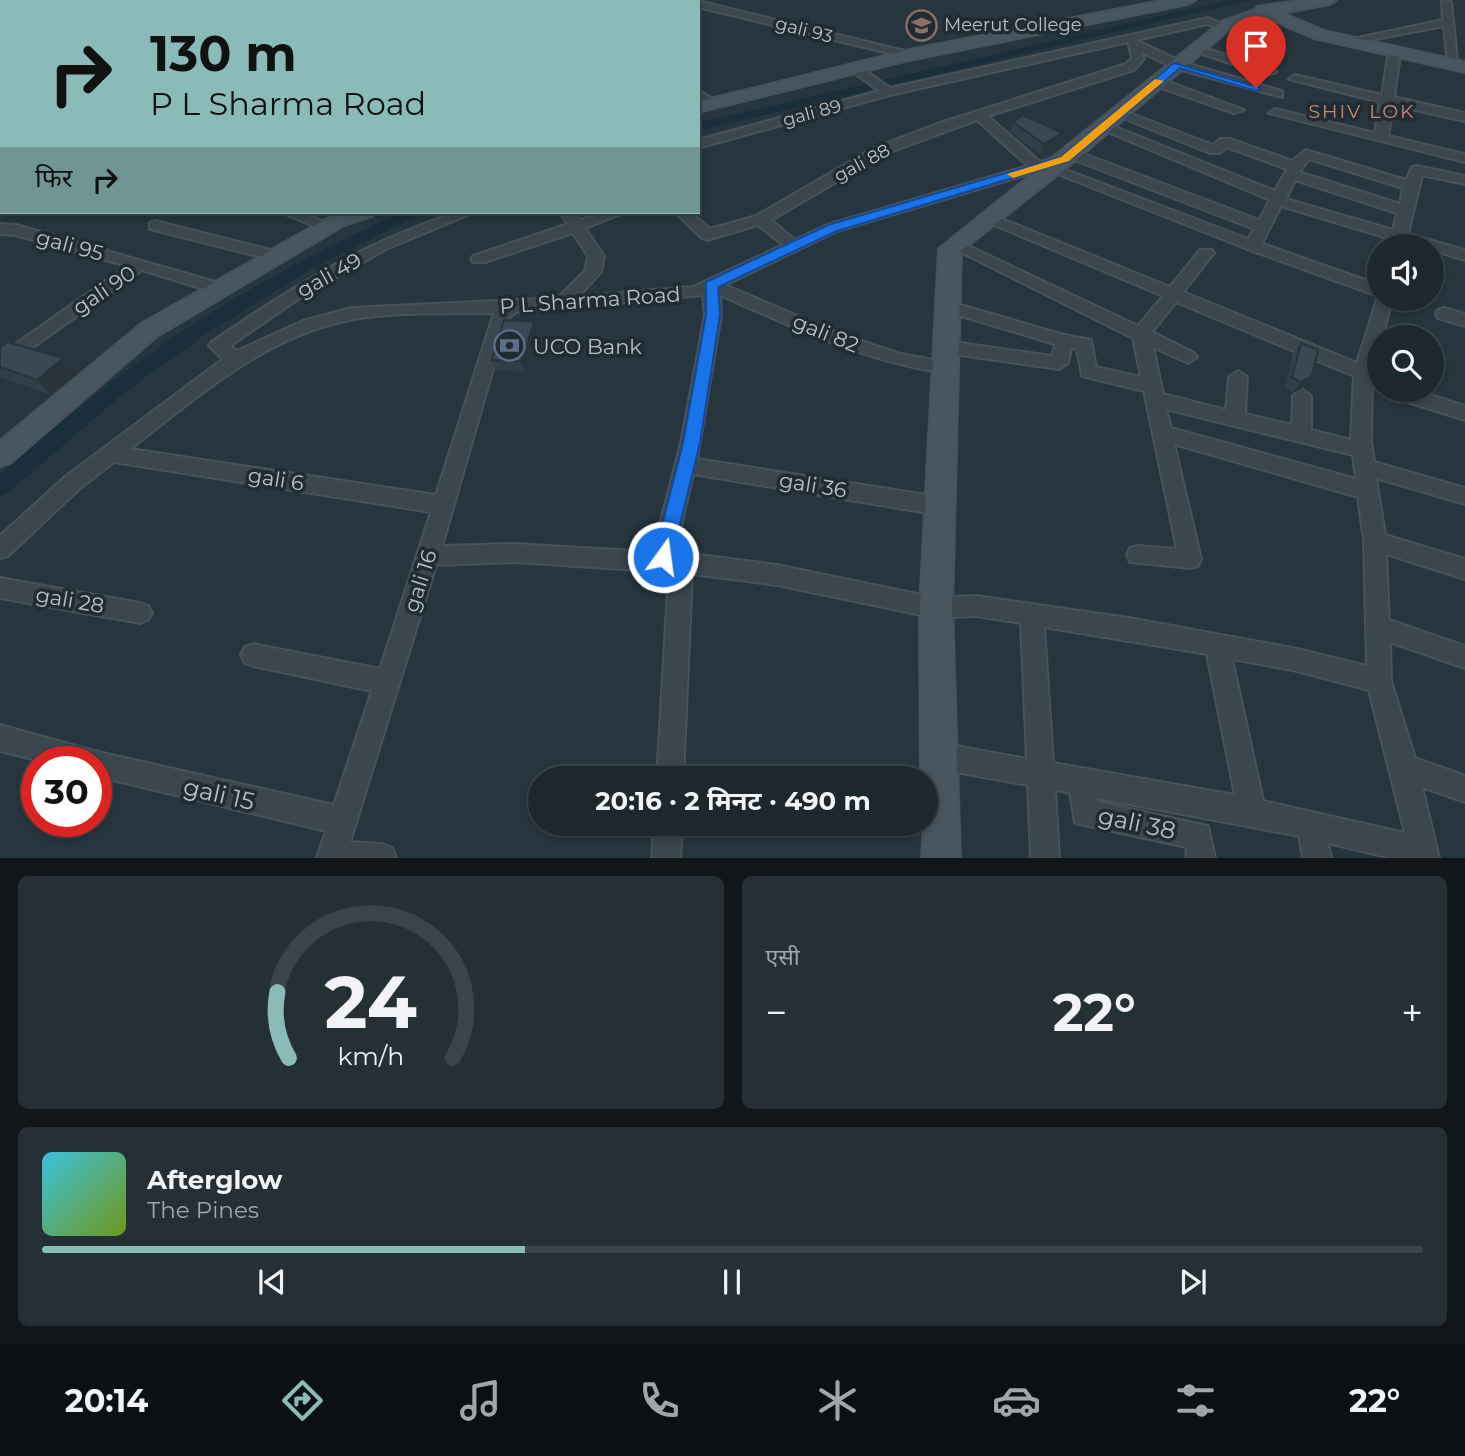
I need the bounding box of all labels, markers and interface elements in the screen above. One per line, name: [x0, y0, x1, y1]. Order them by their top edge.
school or university icon: Meerut College: [904, 8, 938, 42]
street label: gali 93: [773, 12, 835, 48]
place label: Meerut College: [944, 14, 1082, 36]
pin: [1226, 16, 1286, 88]
text: 130 m: [150, 24, 297, 83]
icon: arrive: [1237, 27, 1275, 65]
icon: right: [35, 28, 126, 119]
text: P L Sharma Road: [150, 84, 426, 123]
street label: gali 89: [780, 95, 844, 131]
district label: SHIV LOK: [1308, 100, 1416, 123]
street label: gali 88: [830, 139, 894, 187]
icon: right: [86, 161, 124, 199]
text: फिर: [35, 162, 72, 194]
street label: gali 95: [34, 224, 106, 266]
map controls: [1367, 234, 1444, 402]
button: sound: [1367, 234, 1444, 311]
street label: gali 49: [292, 247, 366, 303]
street label: gali 90: [68, 260, 140, 320]
street label: P L Sharma Road: [499, 281, 681, 319]
street label: gali 82: [789, 309, 863, 358]
button: search: [1367, 325, 1444, 402]
bank icon: UCO Bank: [493, 329, 527, 363]
place label: UCO Bank: [533, 334, 642, 359]
street label: gali 6: [246, 462, 306, 496]
street label: gali 36: [777, 467, 849, 503]
position arrow: [626, 520, 700, 594]
street label: gali 16: [398, 547, 442, 615]
street label: gali 28: [34, 582, 106, 618]
speed limit sign: 30: [21, 746, 112, 837]
street label: gali 15: [181, 772, 257, 816]
text: 20:16 · 2 मिनट · 490 m: [595, 785, 871, 817]
street label: gali 38: [1096, 801, 1178, 845]
text: एसी: [766, 943, 800, 971]
text: 24: [325, 959, 417, 1047]
text: 22°: [1053, 981, 1136, 1044]
text: −: [766, 989, 787, 1036]
text: +: [1401, 989, 1423, 1036]
text: km/h: [337, 1041, 404, 1071]
text: Afterglow: [147, 1164, 282, 1196]
text: The Pines: [147, 1196, 259, 1224]
icon: previous: [253, 1263, 291, 1301]
icon: pause: [713, 1263, 751, 1301]
icon: next: [1174, 1263, 1212, 1301]
icon: directions: [278, 1376, 327, 1425]
icon: music: [456, 1376, 505, 1425]
icon: phone: [635, 1376, 684, 1425]
icon: climate: [813, 1376, 862, 1425]
icon: car: [992, 1376, 1041, 1425]
icon: filters: [1171, 1376, 1220, 1425]
text: 20:14: [65, 1381, 148, 1420]
text: 22°: [1349, 1381, 1400, 1420]

